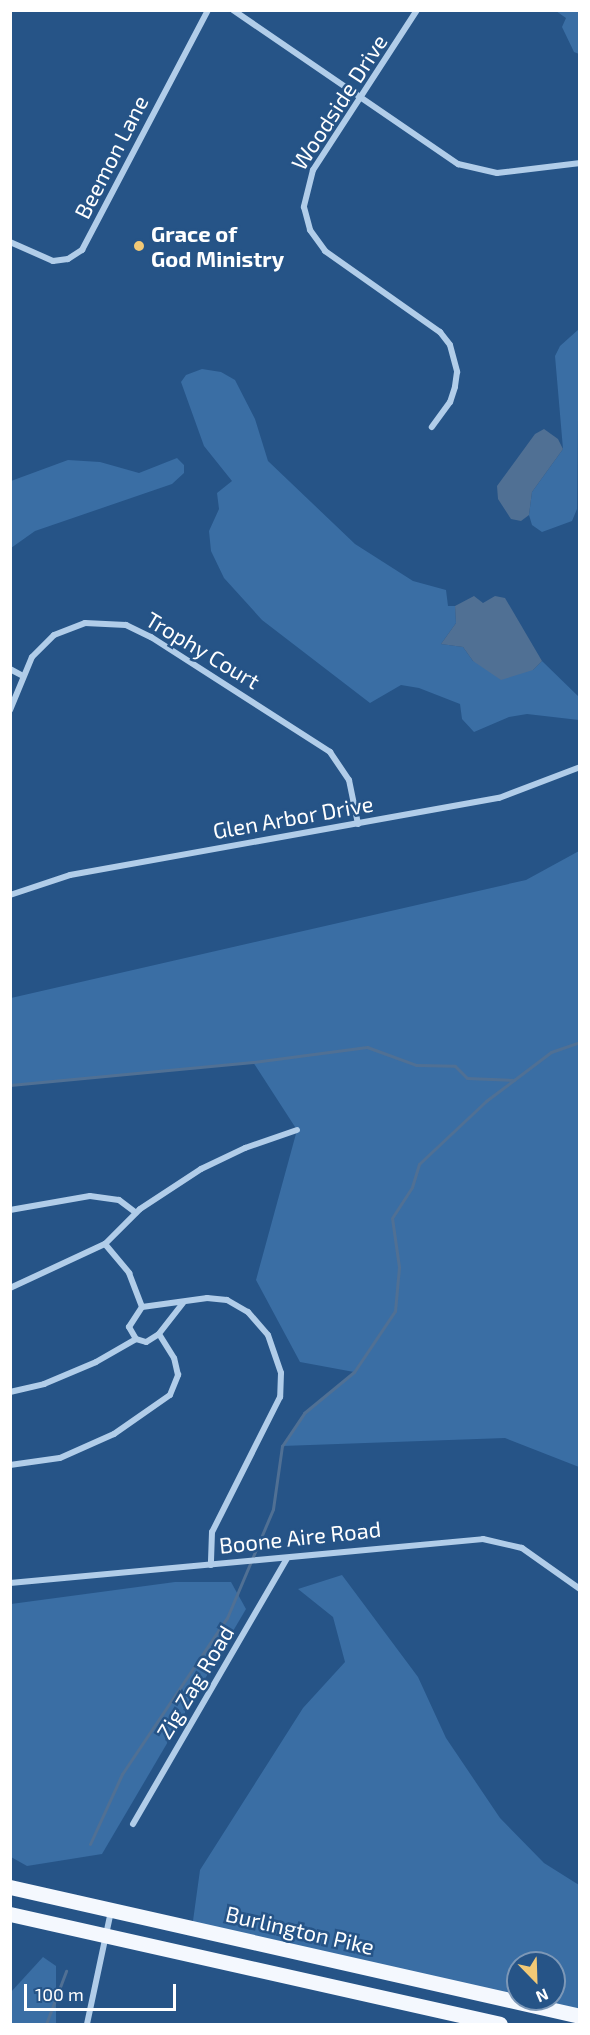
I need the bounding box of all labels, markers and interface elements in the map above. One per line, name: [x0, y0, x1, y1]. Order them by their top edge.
street label: Woodside Drive: [285, 29, 393, 175]
street label: Beemon Lane: [69, 91, 153, 223]
place label: Grace of God Ministry: [151, 220, 284, 272]
marker: Grace of God Ministry: [132, 239, 146, 253]
street label: Trophy Court: [141, 606, 265, 694]
street label: Glen Arbor Drive: [210, 790, 376, 844]
street label: Boone Aire Road: [217, 1515, 383, 1559]
street label: Zig Zag Road: [151, 1621, 239, 1743]
street label: Burlington Pike: [223, 1900, 377, 1960]
north arrow: [506, 1951, 566, 2011]
scale bar: [27, 1972, 178, 2010]
text: 100 m: [35, 1983, 84, 2005]
text: N: [533, 1985, 551, 2007]

